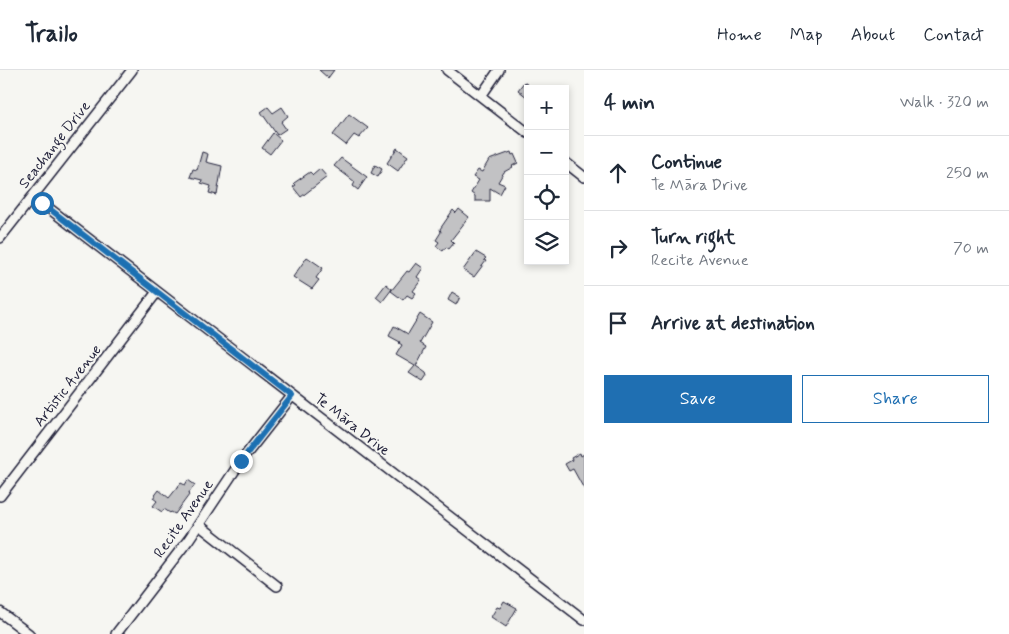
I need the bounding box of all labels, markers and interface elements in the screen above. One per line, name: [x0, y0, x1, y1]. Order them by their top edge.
text: Trailo: [25, 19, 78, 50]
text: Home: [717, 23, 762, 47]
text: Map: [790, 23, 823, 47]
text: About: [851, 23, 895, 47]
text: Contact: [923, 23, 984, 47]
map controls: [524, 85, 569, 265]
button: +: [524, 85, 569, 130]
text: 4 min: [604, 89, 655, 117]
text: Walk · 320 m: [900, 92, 989, 113]
street label: Seachange Drive: [15, 97, 96, 193]
button: −: [524, 130, 569, 175]
text: Continue: [651, 150, 722, 175]
icon: ahead: [604, 159, 632, 187]
text: 250 m: [946, 163, 989, 184]
button: locate: [524, 175, 569, 220]
text: Te Māra Drive: [651, 175, 748, 196]
route start: [31, 192, 54, 215]
button: layers: [524, 220, 569, 265]
text: Turn right: [651, 225, 735, 250]
icon: right: [604, 234, 632, 262]
text: 70 m: [953, 238, 989, 259]
text: Recite Avenue: [651, 250, 749, 271]
icon: arrive: [604, 309, 632, 337]
text: Arrive at destination: [651, 311, 815, 336]
street label: Artistic Avenue: [30, 341, 106, 431]
button: Save: [604, 375, 792, 423]
button: Share: [802, 375, 989, 423]
street label: Te Māra Drive: [310, 389, 394, 461]
route end: [230, 450, 253, 473]
street label: Recite Avenue: [150, 476, 218, 562]

